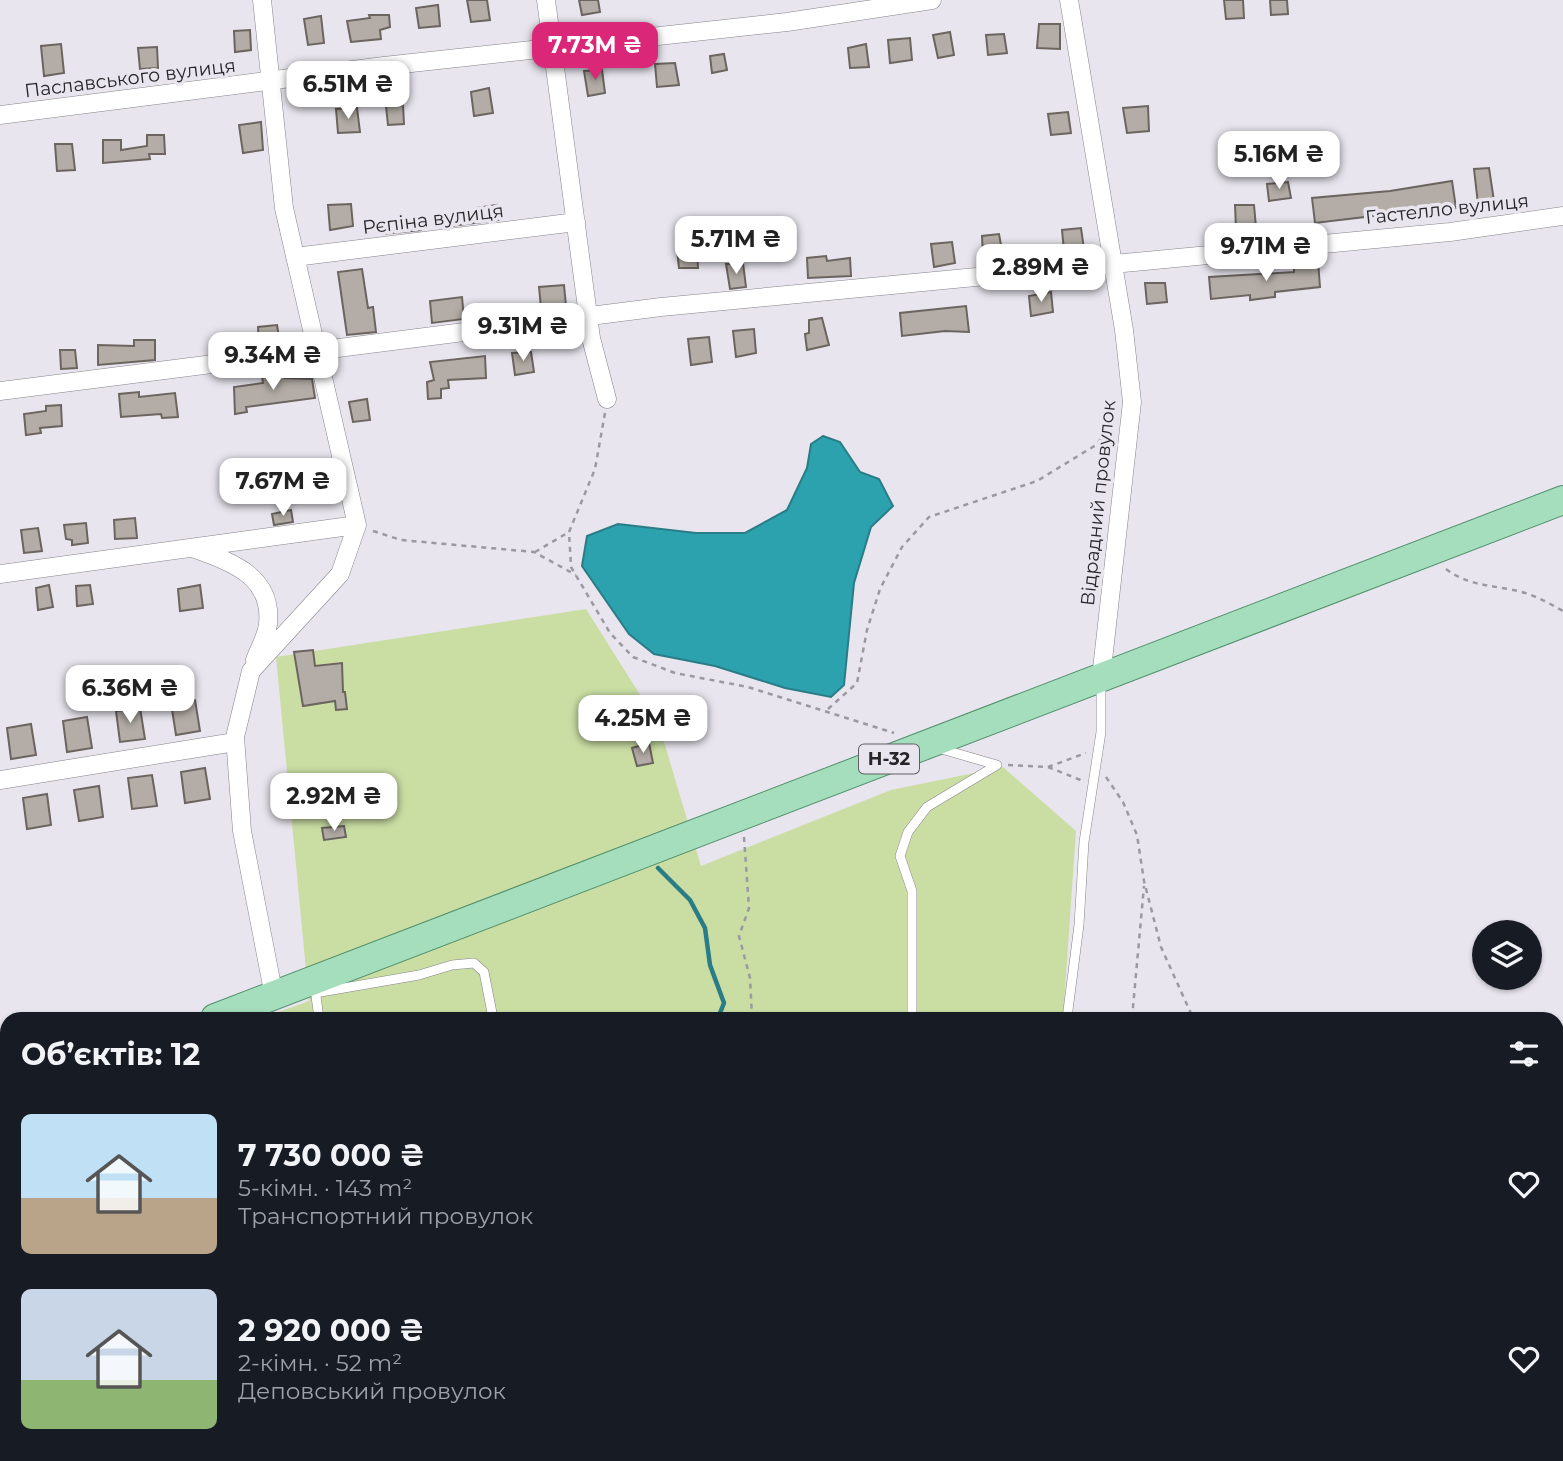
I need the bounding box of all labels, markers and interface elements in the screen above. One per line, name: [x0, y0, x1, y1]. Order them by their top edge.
pin: 7.73M ₴: [530, 22, 660, 82]
text: 7.73M ₴: [548, 31, 642, 59]
street label: Паславського вулиця: [23, 54, 237, 102]
pin: 6.51M ₴: [283, 61, 413, 121]
text: 6.51M ₴: [302, 70, 394, 98]
pin: 5.16M ₴: [1214, 132, 1344, 191]
text: 5.16M ₴: [1234, 140, 1324, 168]
street label: Гастелло вулиця: [1364, 189, 1530, 229]
street label: Рєпіна вулиця: [361, 199, 505, 239]
pin: 5.71M ₴: [671, 216, 801, 276]
pin: 9.71M ₴: [1201, 224, 1331, 283]
text: 5.71M ₴: [691, 225, 781, 253]
text: 9.71M ₴: [1221, 232, 1311, 260]
pin: 2.89M ₴: [976, 244, 1106, 304]
text: 2.89M ₴: [992, 253, 1090, 281]
pin: 9.31M ₴: [458, 304, 588, 363]
text: 9.31M ₴: [478, 312, 568, 340]
pin: 9.34M ₴: [208, 332, 338, 392]
text: 9.34M ₴: [224, 341, 322, 369]
street label: Відрадний провулок: [1076, 399, 1120, 607]
pin: 7.67M ₴: [218, 458, 348, 518]
text: 7.67M ₴: [235, 467, 331, 495]
pin: 6.36M ₴: [65, 666, 195, 725]
text: 6.36M ₴: [82, 674, 178, 702]
pin: 4.25M ₴: [578, 696, 708, 755]
text: 4.25M ₴: [594, 704, 692, 732]
road number: Н-32: [859, 744, 919, 774]
pin: 2.92M ₴: [269, 774, 399, 833]
text: 2.92M ₴: [286, 782, 382, 810]
map controls: [1472, 920, 1542, 990]
button: layers: [1472, 920, 1542, 990]
icon: filters: [1505, 1035, 1543, 1073]
text: Об’єктів: 12: [21, 1036, 200, 1073]
text: 7 730 000 ₴: [238, 1137, 425, 1174]
icon: home: [77, 1142, 161, 1226]
icon: heart: [1505, 1165, 1543, 1203]
text: 5-кімн. · 143 m²: [238, 1174, 412, 1202]
text: Транспортний провулок: [238, 1202, 533, 1230]
text: 2 920 000 ₴: [238, 1312, 424, 1349]
icon: home: [77, 1317, 161, 1401]
icon: heart: [1505, 1340, 1543, 1378]
text: 2-кімн. · 52 m²: [238, 1349, 402, 1377]
text: Деповський провулок: [238, 1377, 506, 1405]

